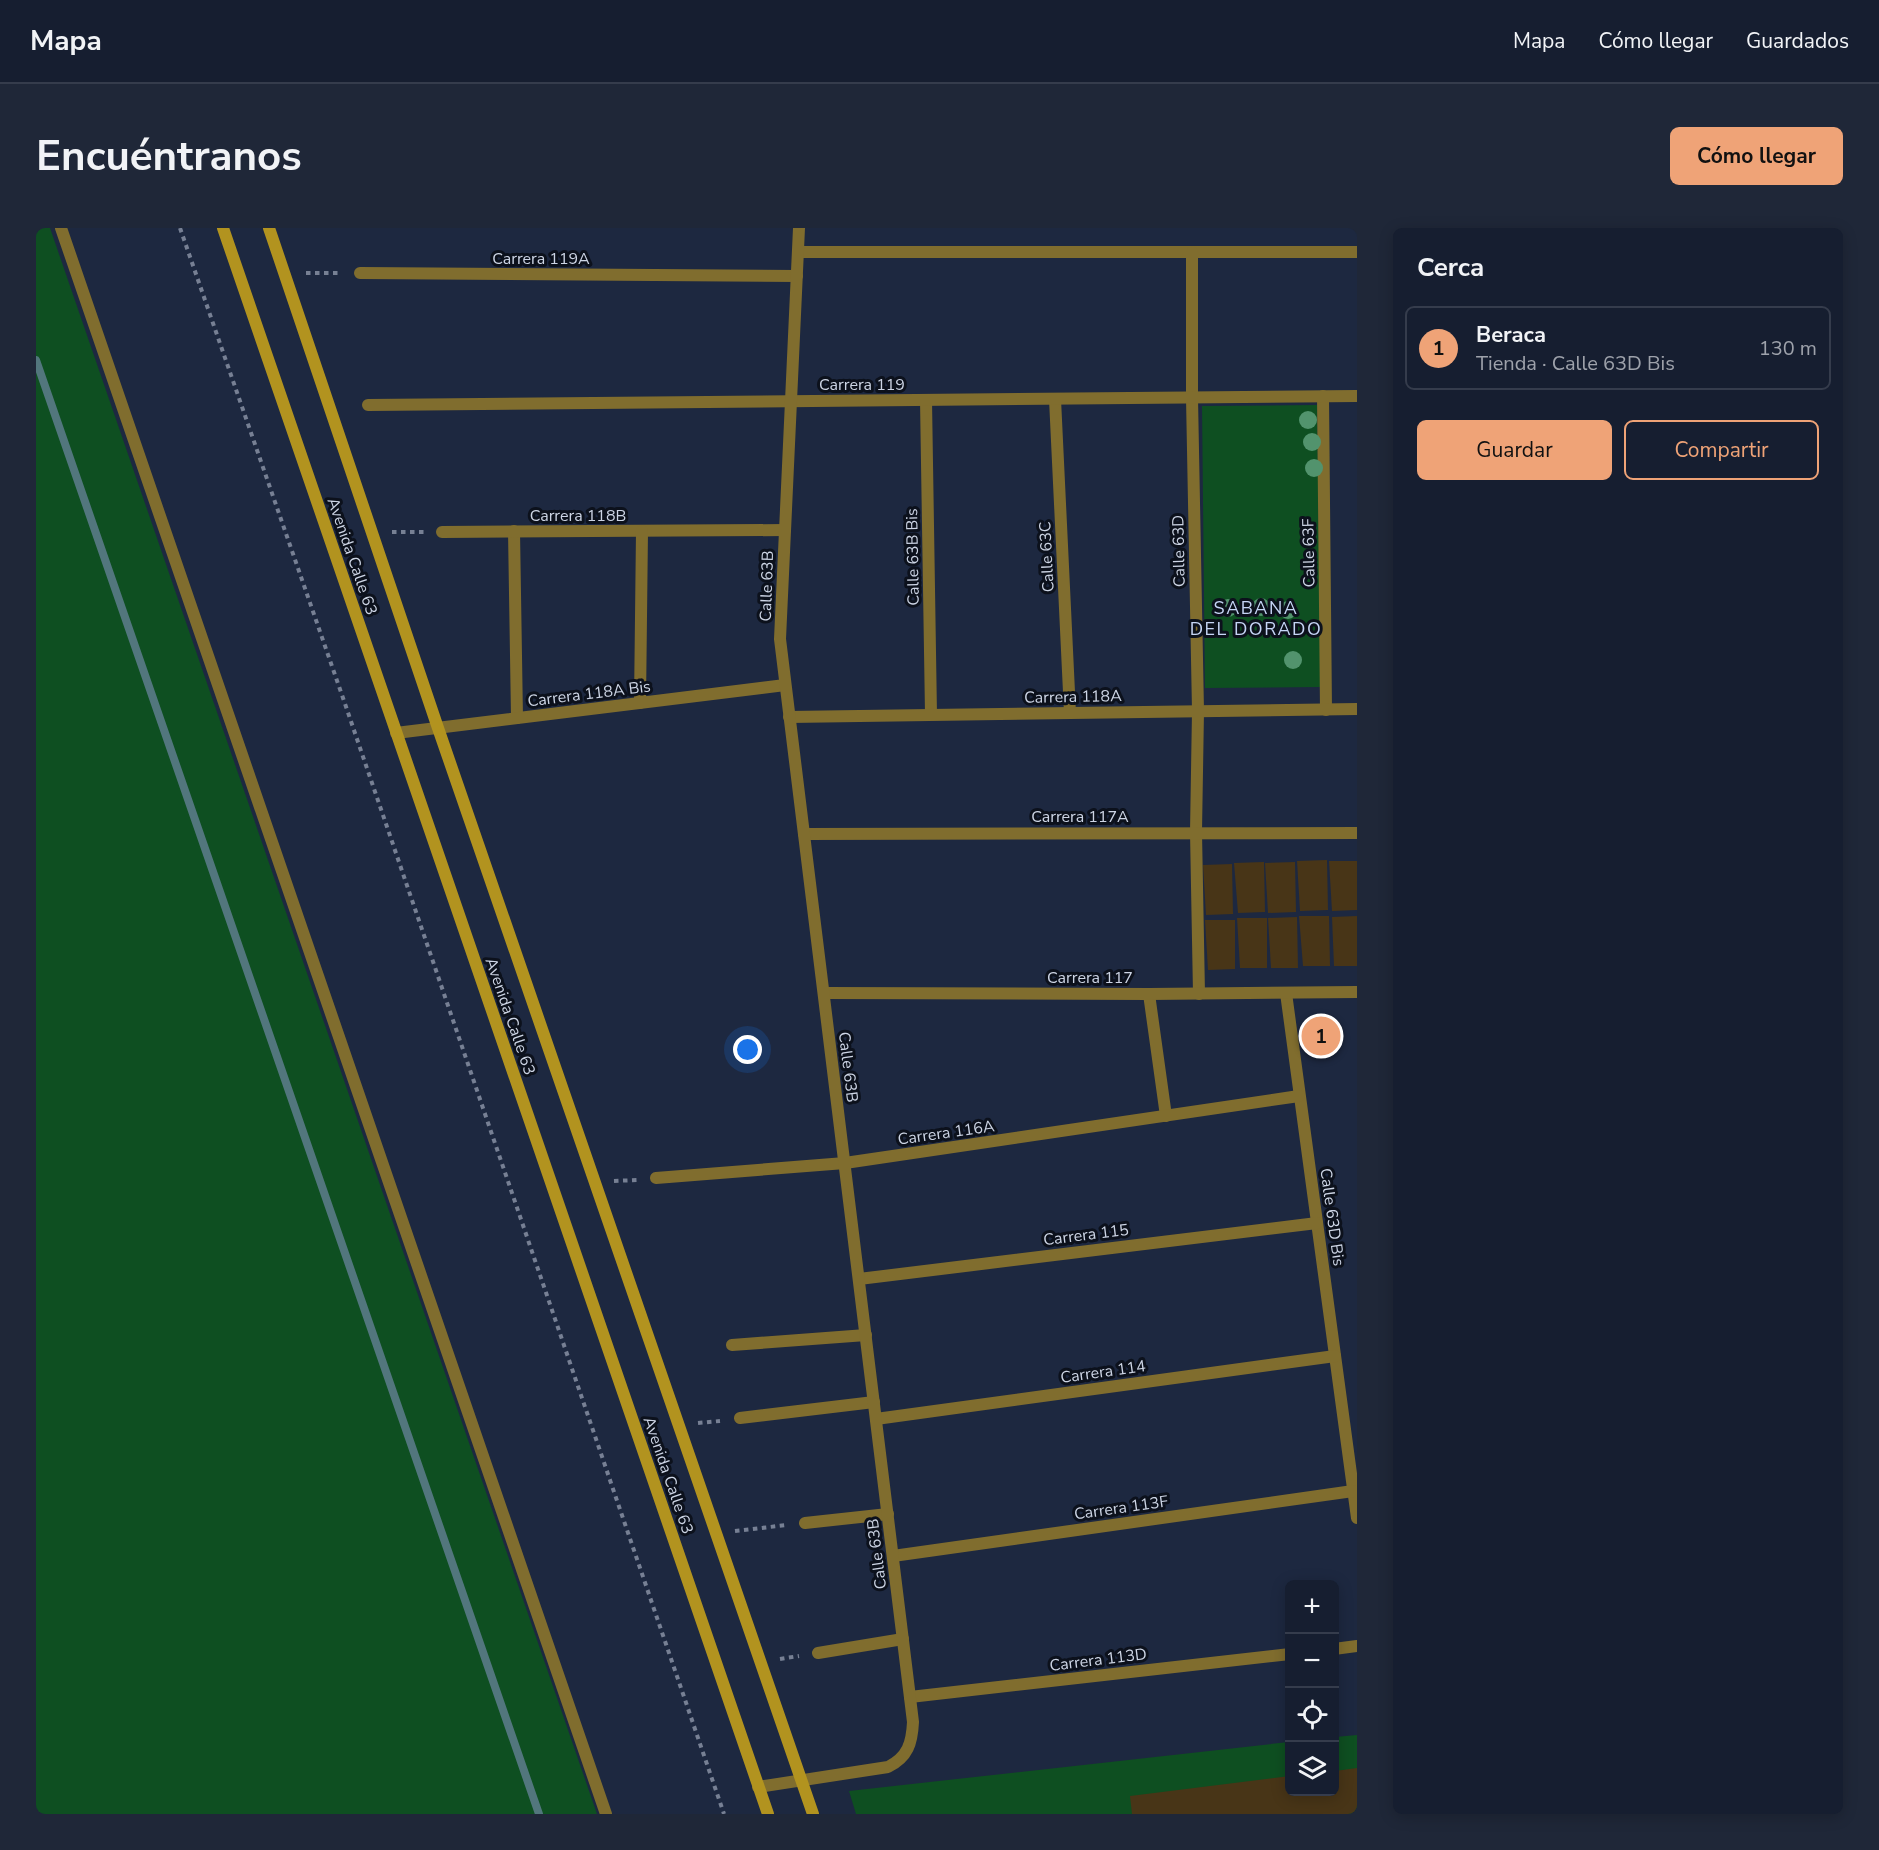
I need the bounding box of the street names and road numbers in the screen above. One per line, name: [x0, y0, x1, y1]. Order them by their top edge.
street label: Carrera 119A: [492, 248, 590, 270]
street label: Carrera 119: [819, 374, 905, 396]
street label: Avenida Calle 63: [322, 495, 382, 618]
street label: Carrera 118B: [530, 505, 626, 527]
street label: Calle 63B Bis: [901, 508, 925, 606]
street label: Calle 63D: [1167, 515, 1191, 587]
street label: Calle 63F: [1297, 518, 1321, 588]
street label: Calle 63C: [1034, 521, 1060, 593]
street label: Calle 63B: [755, 550, 779, 622]
street label: Carrera 118A Bis: [526, 676, 652, 712]
street label: Carrera 118A: [1024, 685, 1122, 709]
street label: Carrera 117A: [1031, 806, 1129, 828]
street label: Avenida Calle 63: [480, 955, 540, 1078]
street label: Carrera 117: [1047, 967, 1133, 989]
street label: Calle 63B: [833, 1031, 863, 1104]
street label: Carrera 116A: [896, 1115, 996, 1151]
street label: Calle 63D Bis: [1314, 1167, 1350, 1267]
street label: Carrera 115: [1042, 1219, 1130, 1251]
street label: Carrera 114: [1059, 1355, 1148, 1389]
street label: Avenida Calle 63: [638, 1414, 698, 1537]
street label: Carrera 113F: [1073, 1490, 1170, 1525]
street label: Calle 63B: [862, 1517, 892, 1590]
street label: Carrera 113D: [1048, 1643, 1148, 1677]

